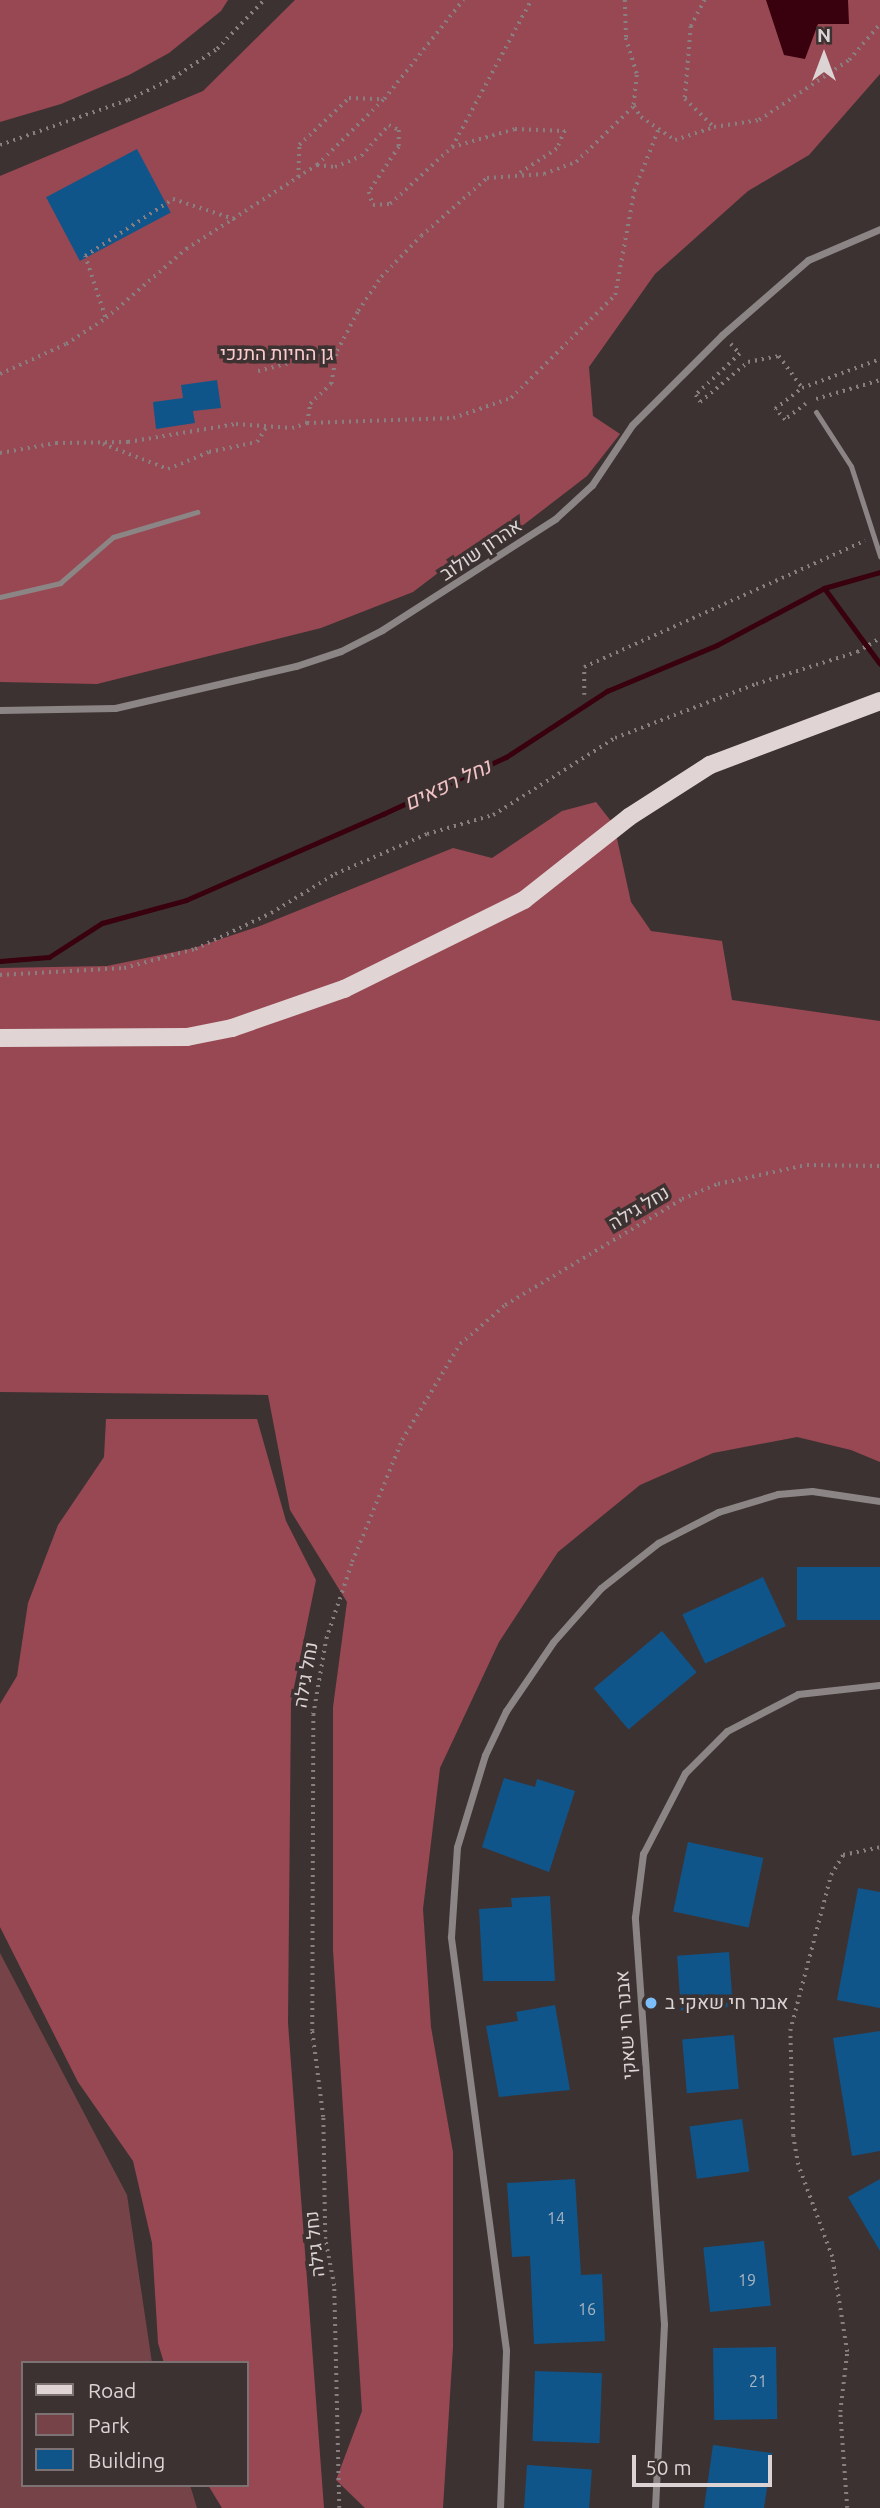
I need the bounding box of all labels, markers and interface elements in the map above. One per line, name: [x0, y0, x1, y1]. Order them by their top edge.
north arrow: [789, 21, 859, 91]
text: N: [817, 24, 831, 46]
park label: גן החיות התנכי: [220, 343, 334, 365]
street label: אהרון שולוב: [436, 514, 526, 586]
water label: נחל רפאים: [400, 753, 494, 815]
street label: נחל גילה: [605, 1181, 673, 1235]
street label: נחל גילה: [289, 1640, 323, 1710]
street label: אבנר חי שאקי: [611, 1970, 641, 2080]
place label: אבנר חי שאקי ב: [665, 1992, 789, 2014]
marker: אבנר חי שאקי ב: [643, 1995, 659, 2011]
house number: 14: [547, 2208, 565, 2228]
street label: נחל גילה: [300, 2210, 330, 2278]
house number: 19: [738, 2270, 756, 2290]
house number: 16: [578, 2299, 596, 2319]
legend: [21, 2361, 248, 2487]
house number: 21: [749, 2371, 767, 2391]
text: Road: [88, 2378, 136, 2402]
text: Park: [88, 2413, 130, 2437]
scale bar: [635, 2442, 775, 2486]
text: Building: [88, 2448, 165, 2472]
text: 50 m: [645, 2455, 692, 2479]

